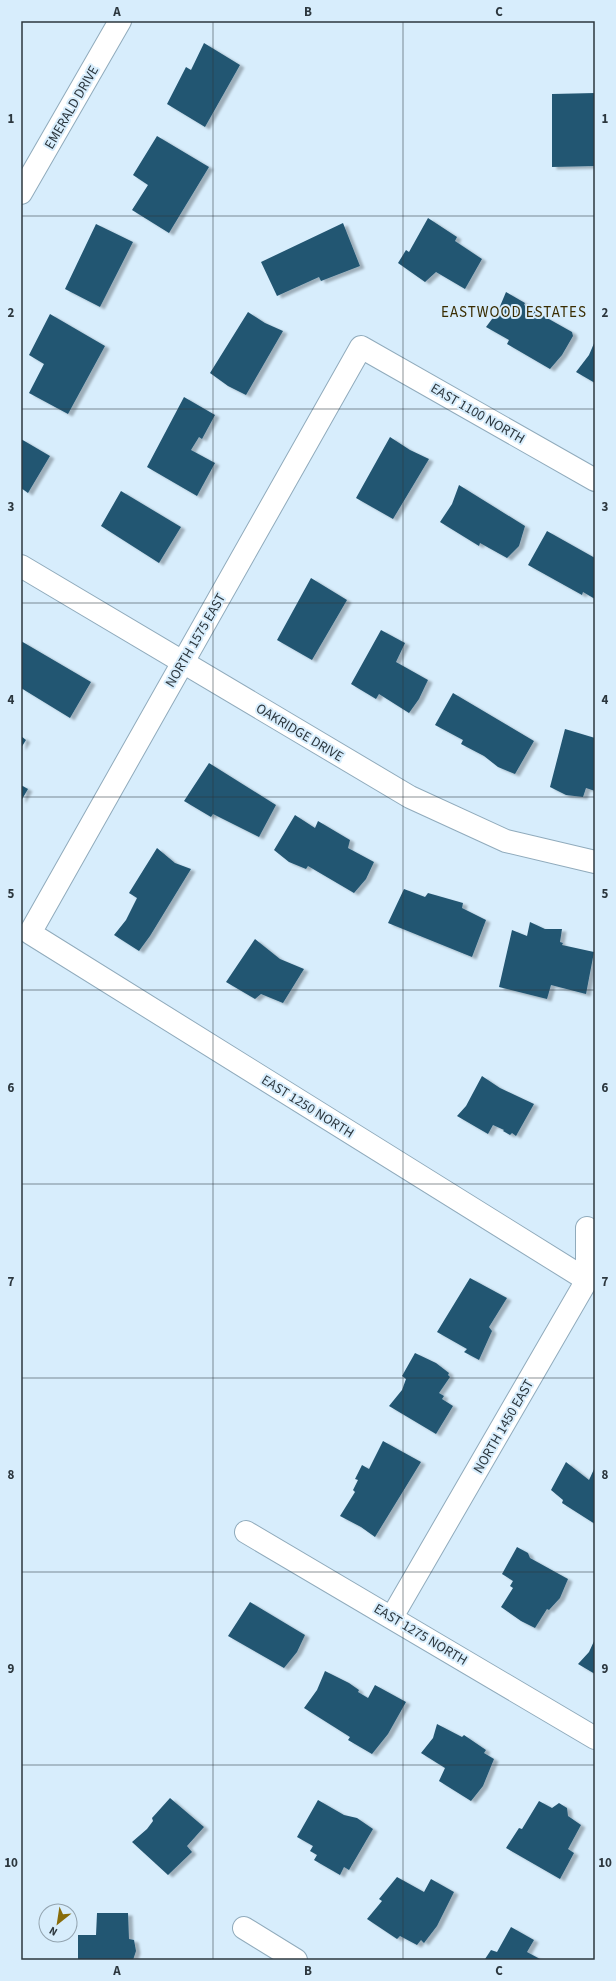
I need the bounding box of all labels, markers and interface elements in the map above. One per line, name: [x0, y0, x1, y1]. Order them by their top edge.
text: A: [112, 3, 121, 21]
text: B: [304, 3, 312, 21]
text: C: [495, 3, 503, 21]
street label: EMERALD DRIVE: [40, 62, 104, 153]
text: 1: [8, 110, 15, 128]
text: 1: [602, 110, 609, 128]
district label: EASTWOOD ESTATES: [441, 302, 587, 323]
text: 2: [8, 304, 15, 322]
text: 2: [602, 304, 609, 322]
street label: EAST 1100 NORTH: [427, 379, 528, 449]
text: 3: [8, 498, 15, 516]
text: 3: [602, 498, 609, 516]
street label: NORTH 1575 EAST: [161, 589, 231, 691]
text: 4: [8, 691, 15, 709]
text: 4: [602, 691, 609, 709]
street label: OAKRIDGE DRIVE: [252, 699, 347, 767]
text: 5: [8, 885, 15, 903]
text: 5: [602, 885, 609, 903]
street label: EAST 1250 NORTH: [257, 1070, 358, 1143]
text: 6: [8, 1079, 15, 1097]
text: 6: [602, 1079, 609, 1097]
text: 7: [8, 1273, 15, 1291]
text: 7: [602, 1273, 609, 1291]
street label: NORTH 1450 EAST: [469, 1375, 539, 1477]
text: 8: [8, 1466, 15, 1484]
text: 8: [602, 1466, 609, 1484]
street label: EAST 1275 NORTH: [370, 1599, 471, 1671]
text: 9: [8, 1660, 15, 1678]
text: 9: [602, 1660, 609, 1678]
text: 10: [4, 1854, 18, 1872]
text: 10: [598, 1854, 612, 1872]
north arrow: [38, 1903, 78, 1943]
text: N: [46, 1923, 60, 1940]
text: A: [112, 1962, 121, 1980]
text: B: [304, 1962, 312, 1980]
text: C: [495, 1962, 503, 1980]

